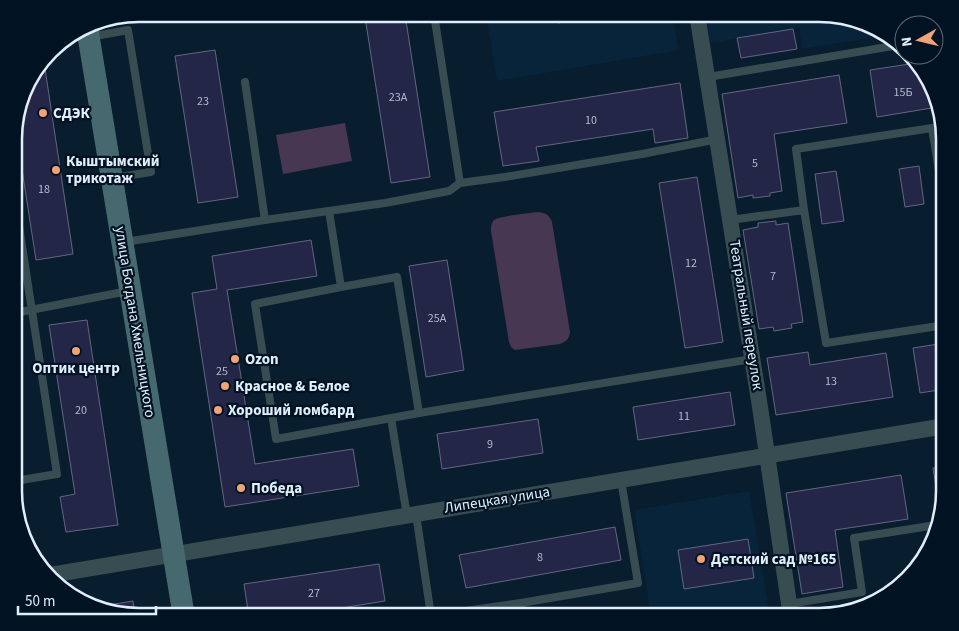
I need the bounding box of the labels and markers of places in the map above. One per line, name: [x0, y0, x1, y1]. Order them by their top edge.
place label: СДЭК: [53, 103, 91, 124]
marker: СДЭК: [37, 107, 49, 119]
place label: Кыштымский трикотаж: [66, 151, 159, 189]
marker: Кыштымский трикотаж: [50, 164, 62, 176]
marker: Оптик центр: [70, 345, 82, 357]
place label: Ozon: [245, 349, 279, 370]
marker: Ozon: [229, 353, 241, 365]
place label: Оптик центр: [32, 358, 120, 379]
place label: Красное & Белое: [235, 376, 350, 397]
marker: Красное & Белое: [219, 380, 231, 392]
place label: Хороший ломбард: [228, 400, 355, 421]
marker: Хороший ломбард: [212, 404, 224, 416]
place label: Победа: [251, 478, 302, 499]
marker: Победа: [235, 482, 247, 494]
place label: Детский сад №165: [711, 549, 837, 570]
marker: Детский сад №165: [695, 553, 707, 565]

